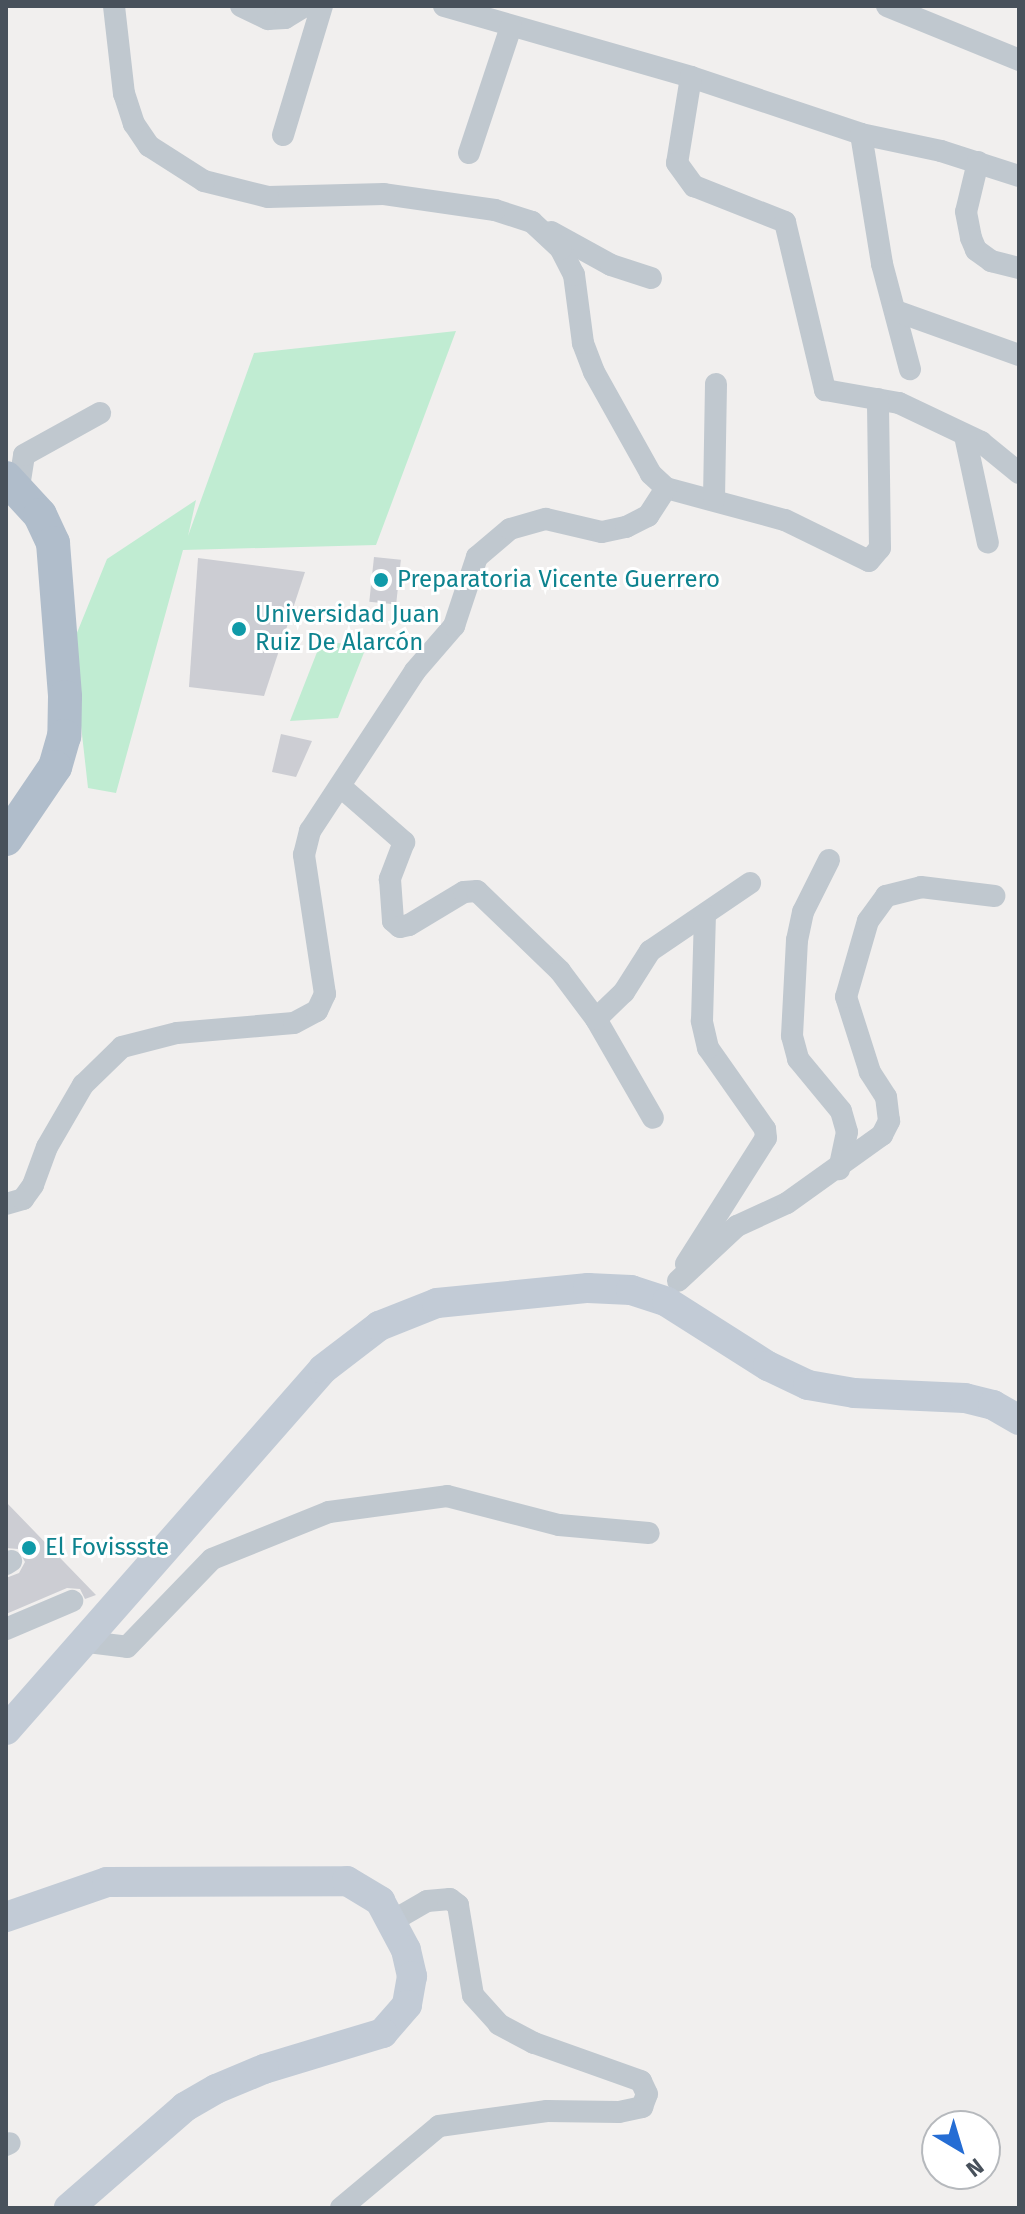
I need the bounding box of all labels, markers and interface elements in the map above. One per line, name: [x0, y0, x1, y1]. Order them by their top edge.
place label: Preparatoria Vicente Guerrero: [397, 566, 720, 594]
marker: Preparatoria Vicente Guerrero: [372, 571, 390, 589]
place label: Universidad Juan Ruiz De Alarcón: [255, 601, 440, 657]
marker: Universidad Juan Ruiz De Alarcón: [230, 620, 248, 638]
place label: El Fovissste: [45, 1534, 169, 1562]
marker: El Fovissste: [20, 1539, 38, 1557]
north arrow: [921, 2110, 1001, 2190]
text: N: [961, 2153, 989, 2183]

